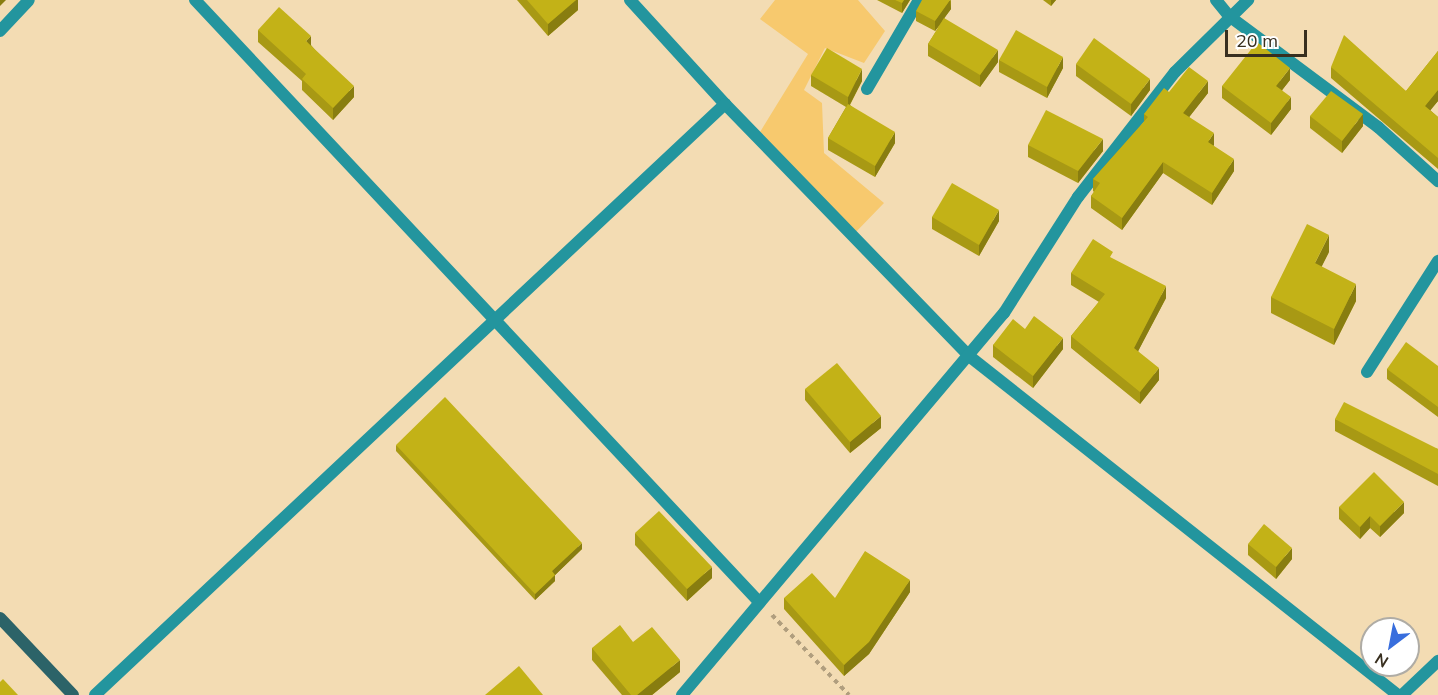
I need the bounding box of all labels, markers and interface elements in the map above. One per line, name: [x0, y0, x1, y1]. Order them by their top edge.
scale bar: [1228, 18, 1310, 56]
text: 20 m: [1236, 29, 1278, 52]
north arrow: [1360, 617, 1420, 677]
text: N: [1371, 649, 1392, 672]

